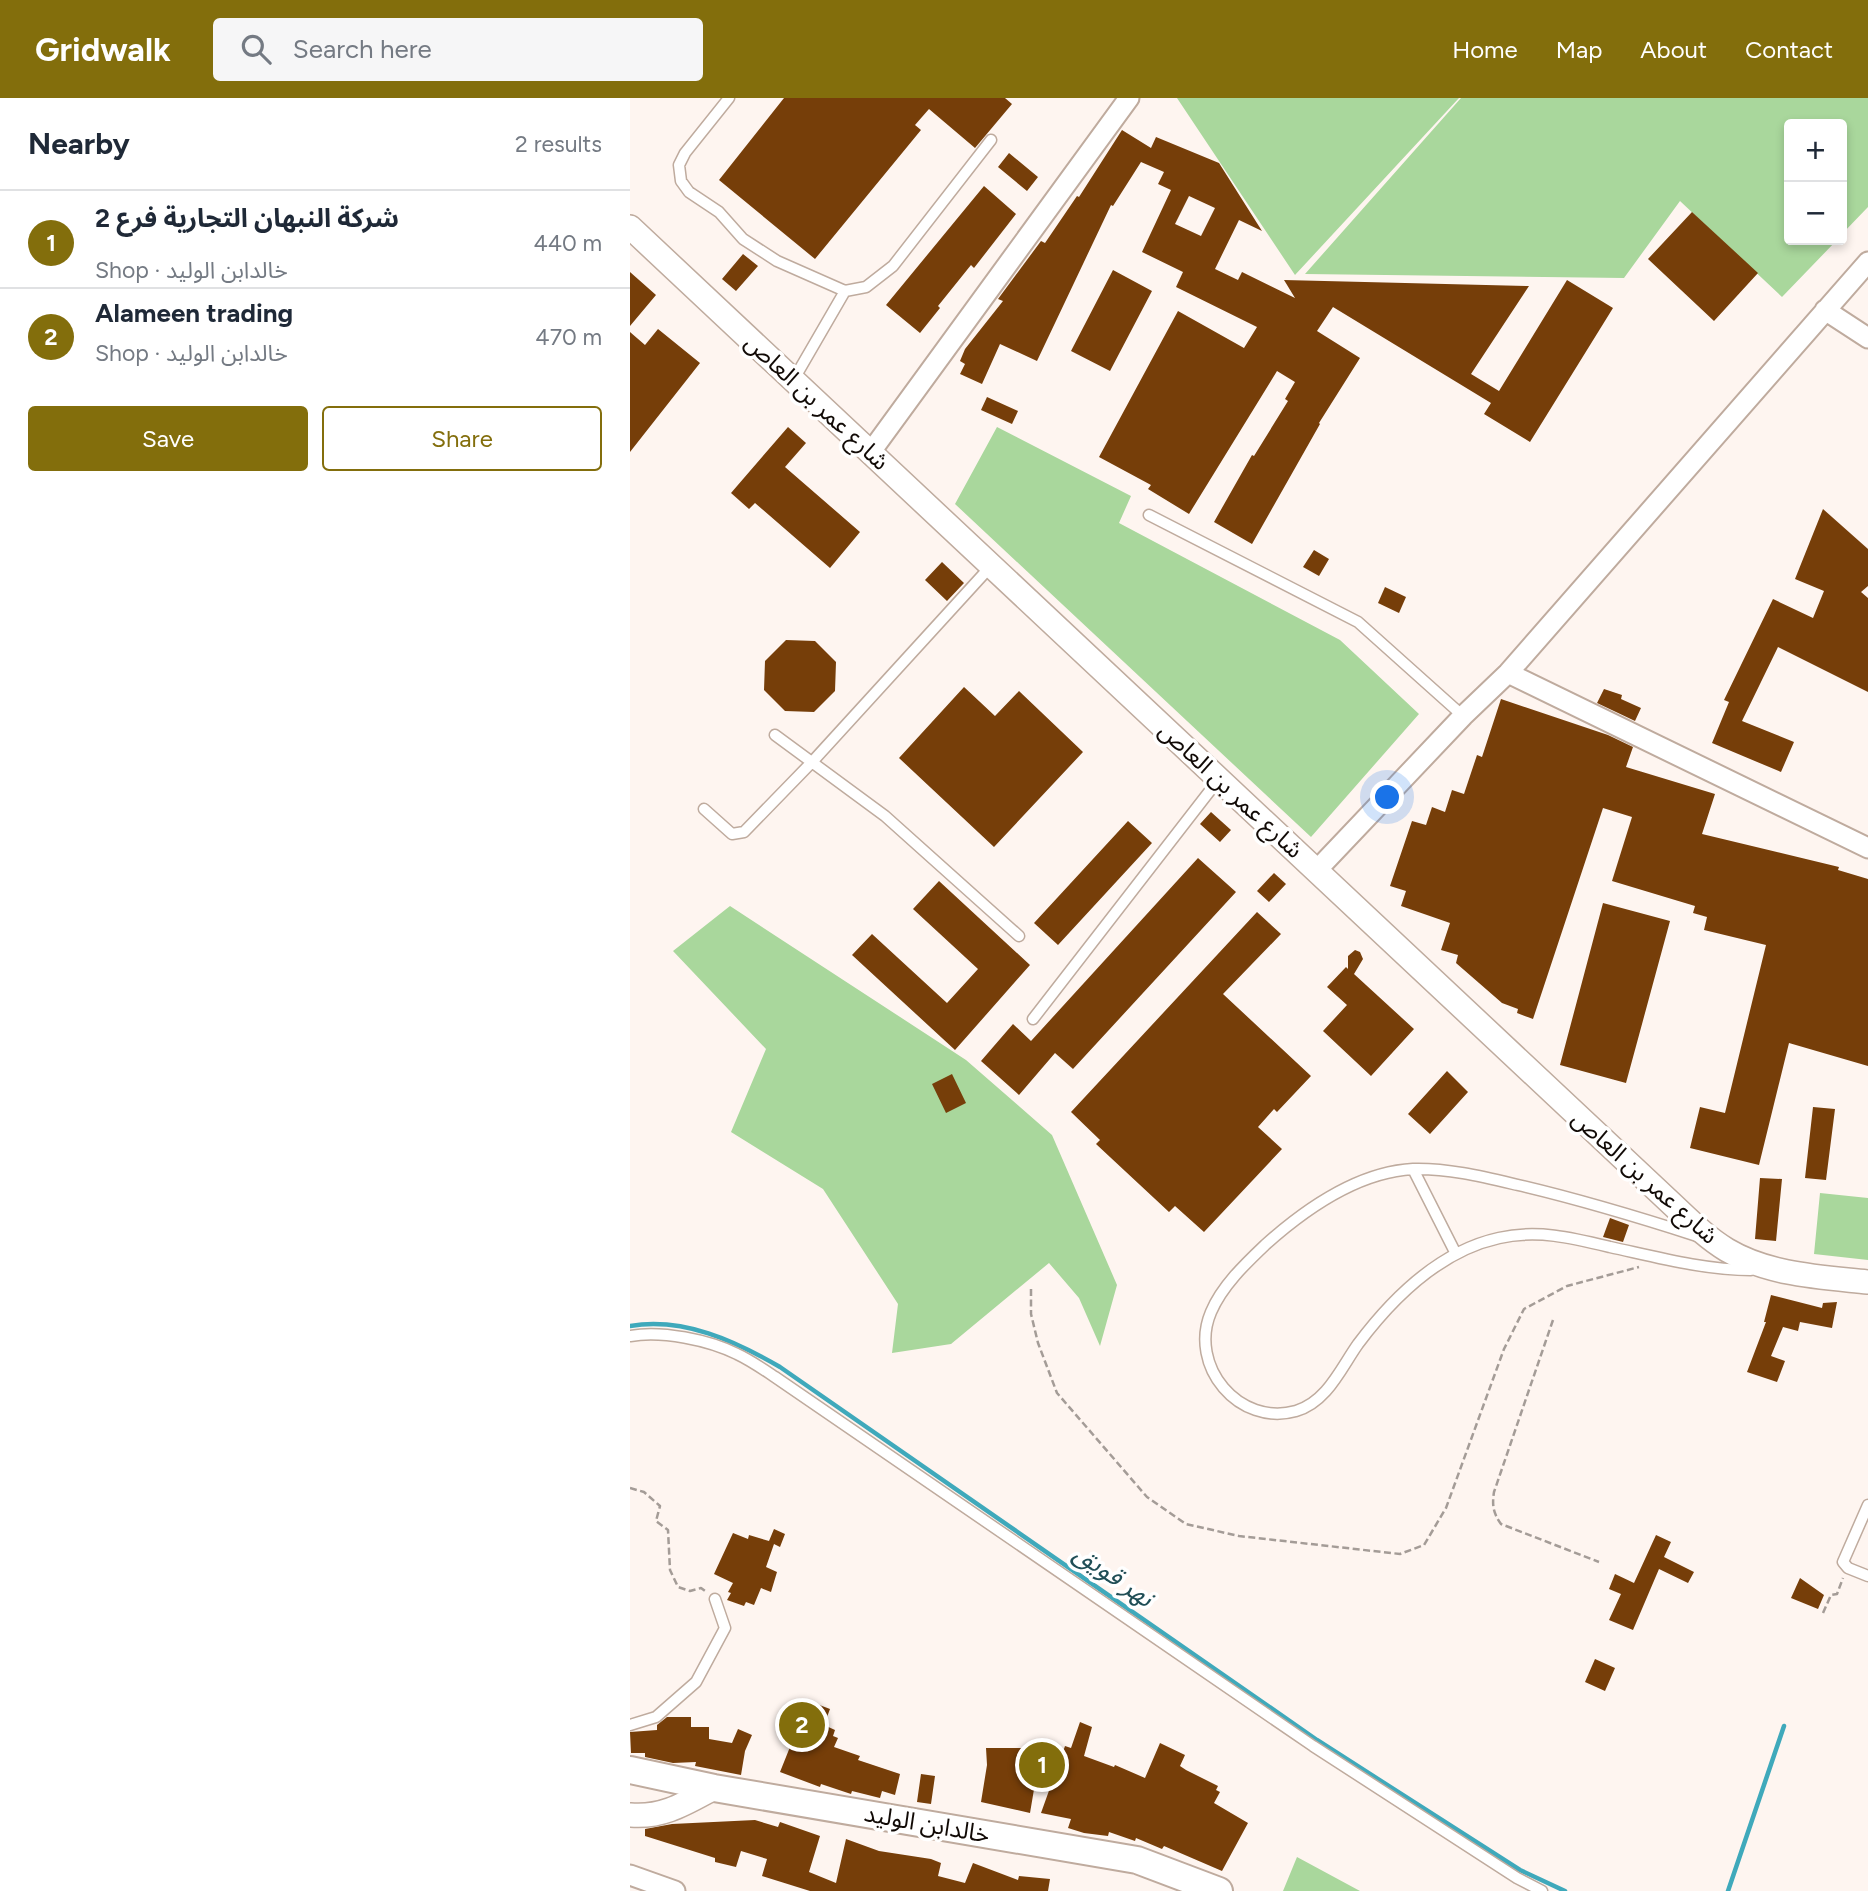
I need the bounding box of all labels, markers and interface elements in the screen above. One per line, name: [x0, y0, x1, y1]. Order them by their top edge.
search box: [213, 18, 703, 81]
text: Gridwalk: [35, 30, 171, 69]
icon: search: [237, 30, 275, 68]
text: Search here: [293, 33, 432, 65]
text: Home: [1452, 35, 1518, 64]
text: Map: [1556, 35, 1602, 64]
text: About: [1640, 35, 1707, 64]
text: Contact: [1745, 35, 1833, 64]
map controls: [1784, 119, 1847, 245]
button: +: [1784, 119, 1847, 182]
text: Nearby: [28, 125, 130, 162]
text: 2 results: [515, 130, 602, 158]
button: −: [1784, 182, 1847, 245]
text: شركة النبهان التجارية فرع 2: [95, 202, 399, 234]
text: 1: [46, 229, 56, 257]
text: 440 m: [533, 229, 602, 257]
text: Shop · خالدابن الوليد: [95, 256, 288, 284]
text: Alameen trading: [95, 297, 293, 329]
text: 2: [44, 323, 58, 351]
text: 470 m: [535, 323, 602, 351]
street label: شارع عمر بن العاص: [737, 327, 896, 478]
text: Shop · خالدابن الوليد: [95, 339, 288, 367]
button: Save: [28, 406, 308, 471]
button: Share: [322, 406, 602, 471]
street label: شارع عمر بن العاص: [1151, 715, 1310, 866]
your location: [1370, 780, 1404, 814]
street label: شارع عمر بن العاص: [1564, 1103, 1724, 1252]
water label: نهر قويق: [1068, 1536, 1162, 1616]
pin: 2: [779, 1699, 825, 1751]
pin: 1: [1019, 1739, 1065, 1791]
street label: خالدابن الوليد: [862, 1798, 992, 1849]

